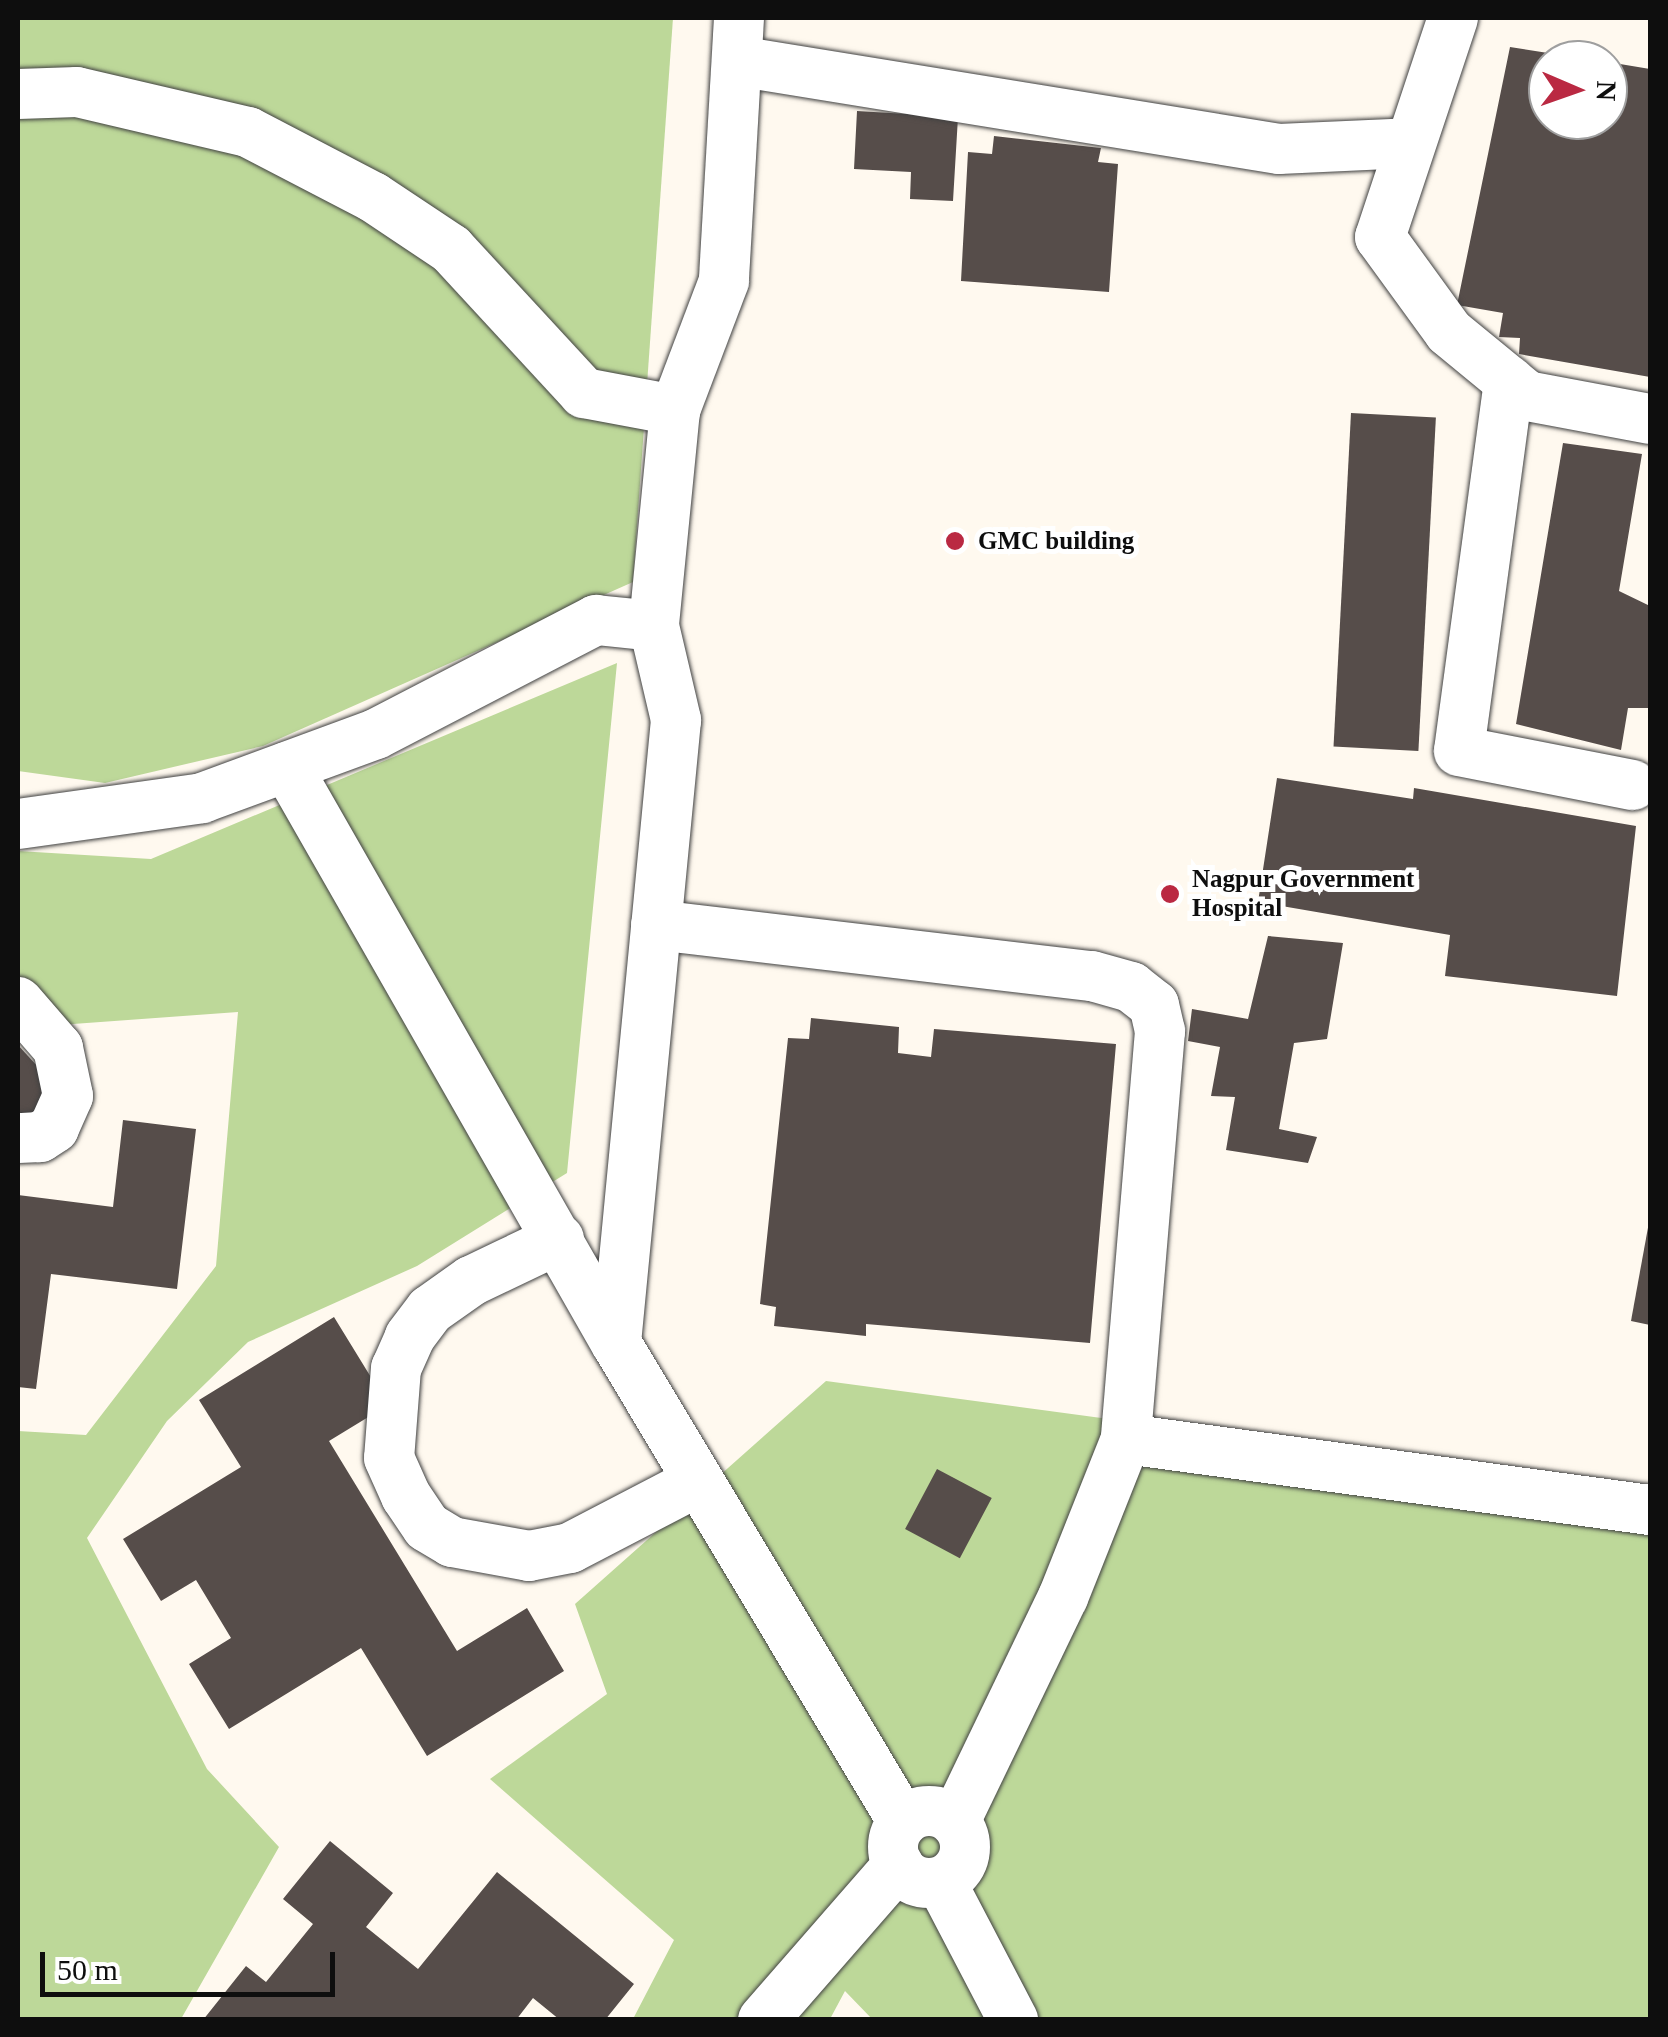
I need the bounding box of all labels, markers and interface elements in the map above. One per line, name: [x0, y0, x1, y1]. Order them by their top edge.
north arrow: [1528, 40, 1628, 140]
text: N: [1591, 80, 1622, 102]
place label: GMC building: [978, 526, 1134, 556]
marker: GMC building: [942, 528, 968, 554]
place label: Nagpur Government Hospital: [1192, 865, 1415, 924]
marker: Nagpur Government Hospital: [1157, 881, 1183, 907]
scale bar: [45, 1932, 340, 1994]
text: 50 m: [57, 1953, 118, 1986]

